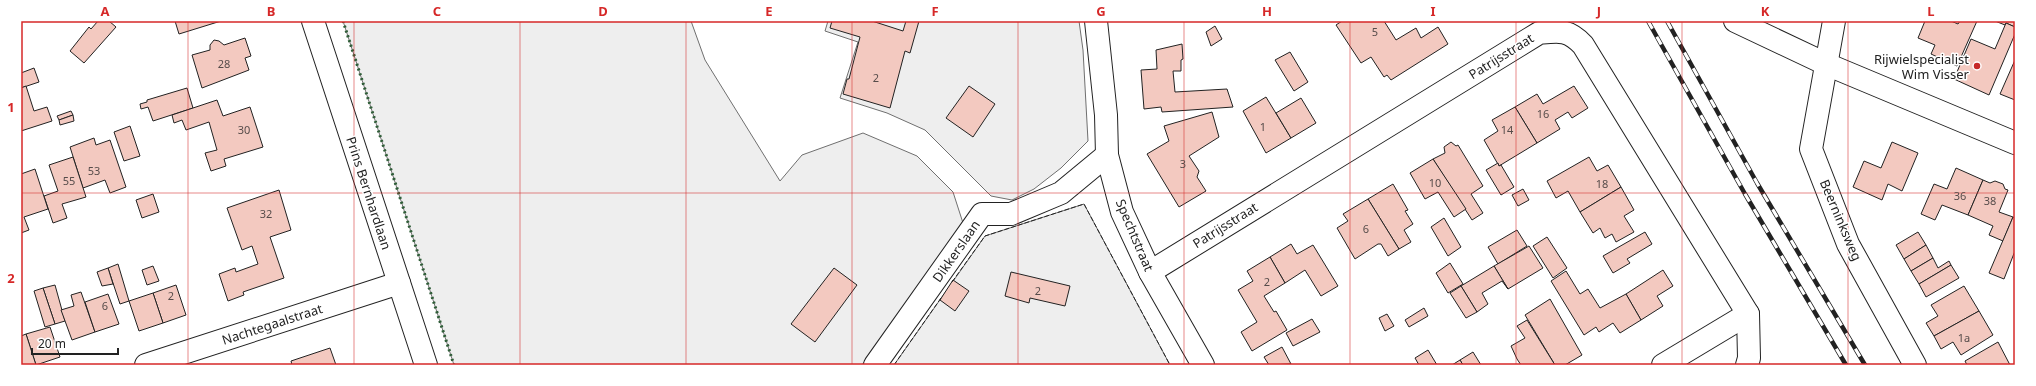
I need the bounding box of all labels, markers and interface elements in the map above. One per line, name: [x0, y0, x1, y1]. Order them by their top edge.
text: A: [101, 2, 110, 20]
text: B: [267, 2, 275, 20]
text: C: [433, 2, 441, 20]
text: D: [598, 2, 608, 20]
text: E: [765, 2, 773, 20]
text: F: [931, 2, 939, 20]
text: G: [1096, 2, 1106, 20]
text: H: [1262, 2, 1272, 20]
text: I: [1430, 2, 1436, 20]
text: J: [1596, 2, 1601, 20]
text: K: [1761, 2, 1770, 20]
text: L: [1927, 2, 1935, 20]
house number: 5: [1372, 24, 1378, 39]
street label: Patrijsstraat: [1465, 29, 1537, 83]
place label: Rijwielspecialist Wim Visser: [1874, 50, 1970, 83]
house number: 28: [218, 56, 230, 71]
marker: Rijwielspecialist Wim Visser: [1972, 61, 1982, 71]
house number: 2: [873, 70, 879, 85]
text: 1: [7, 98, 15, 116]
house number: 16: [1537, 106, 1549, 121]
house number: 1: [1260, 119, 1266, 134]
house number: 30: [238, 122, 250, 137]
house number: 14: [1501, 122, 1514, 137]
street label: Prins Bernhardlaan: [342, 134, 396, 252]
house number: 3: [1180, 156, 1186, 171]
house number: 53: [88, 163, 100, 178]
house number: 55: [63, 173, 75, 188]
house number: 10: [1429, 175, 1441, 190]
house number: 18: [1596, 176, 1608, 191]
street label: Beerninksweg: [1816, 177, 1866, 263]
house number: 36: [1954, 188, 1966, 203]
house number: 38: [1984, 193, 1996, 208]
street label: Spechtstraat: [1112, 196, 1158, 274]
street label: Patrijsstraat: [1189, 198, 1261, 252]
house number: 32: [260, 206, 272, 221]
street label: Dikkerslaan: [928, 216, 984, 286]
house number: 6: [1363, 221, 1369, 236]
text: 2: [7, 269, 15, 287]
house number: 2: [1264, 274, 1270, 289]
house number: 2: [1035, 283, 1041, 298]
house number: 2: [168, 288, 174, 303]
house number: 6: [102, 298, 108, 313]
street label: Nachtegaalstraat: [219, 299, 325, 349]
scale bar: [32, 330, 118, 356]
house number: 1a: [1958, 330, 1970, 345]
text: 20 m: [38, 335, 66, 352]

